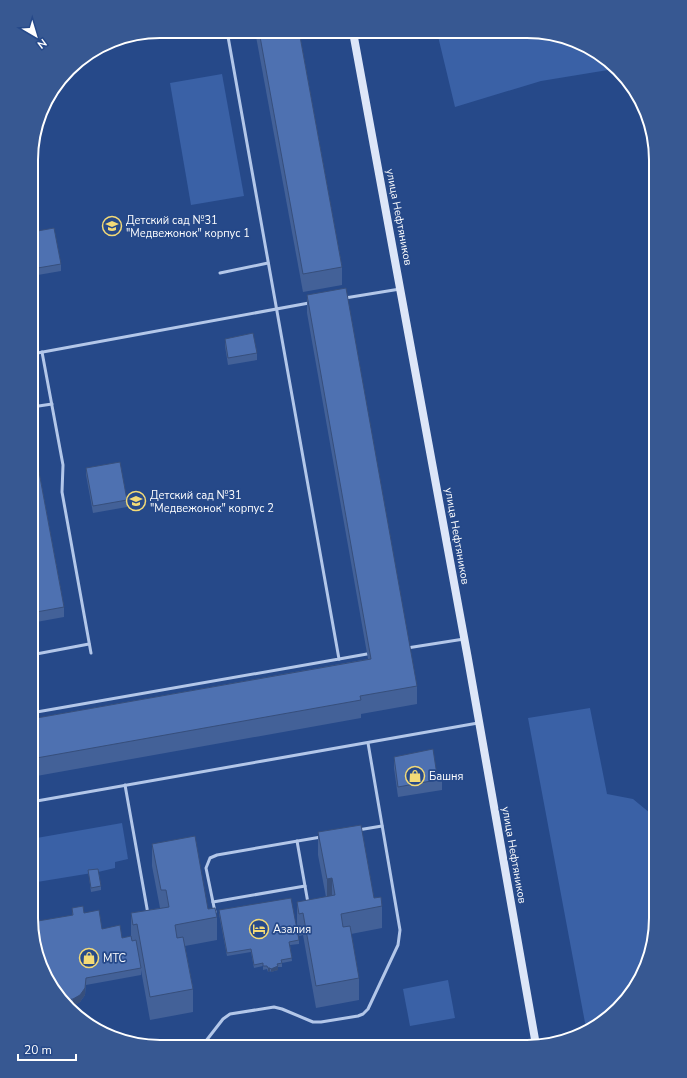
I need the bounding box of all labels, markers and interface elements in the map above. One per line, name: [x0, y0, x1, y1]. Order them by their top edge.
north arrow: [16, 16, 56, 56]
text: N: [34, 35, 50, 52]
street label: улица Нефтяников: [382, 167, 416, 267]
place label: Детский сад №31 "Медвежонок" корпус 1: [126, 213, 250, 241]
school or university icon: Детский сад №31 "Медвежонок" корпус 1: [101, 215, 123, 237]
street label: улица Нефтяников: [441, 486, 473, 586]
place label: Детский сад №31 "Медвежонок" корпус 2: [150, 488, 274, 516]
school or university icon: Детский сад №31 "Медвежонок" корпус 2: [125, 490, 147, 512]
shop icon: Башня: [404, 765, 426, 787]
place label: Башня: [429, 769, 463, 784]
street label: улица Нефтяников: [498, 805, 530, 905]
hotel icon: Азалия: [248, 918, 270, 940]
place label: Азалия: [273, 922, 311, 937]
shop icon: МТС: [78, 947, 100, 969]
place label: МТС: [103, 951, 126, 966]
scale bar: [18, 1036, 76, 1062]
text: 20 m: [24, 1042, 52, 1058]

